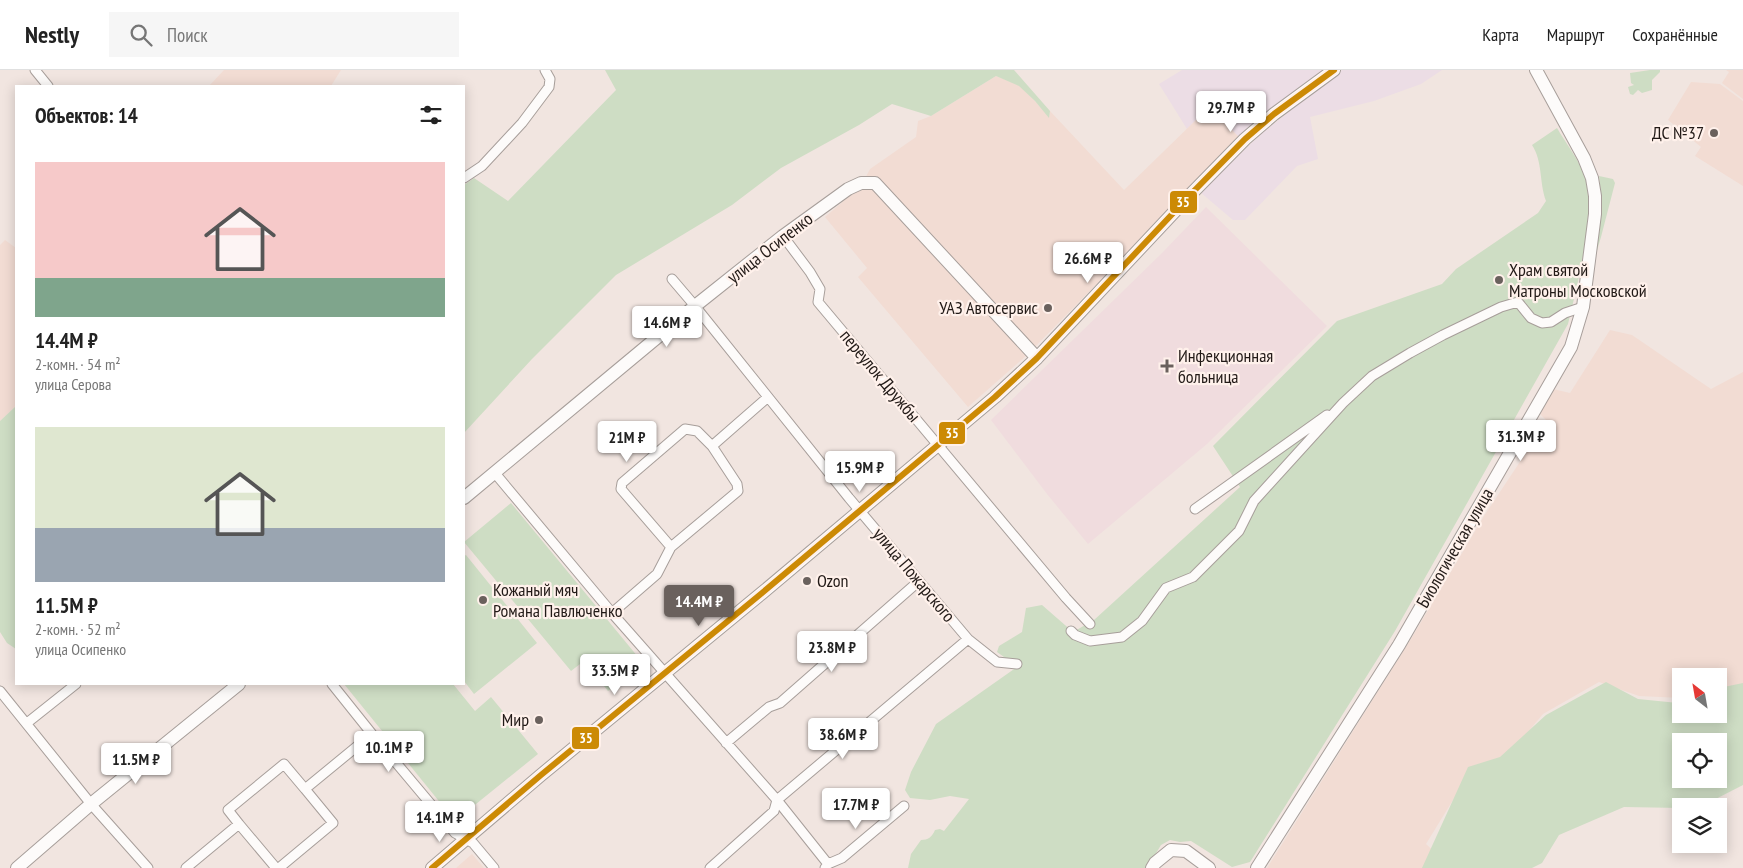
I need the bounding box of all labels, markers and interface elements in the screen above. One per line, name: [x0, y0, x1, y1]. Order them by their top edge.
search box: [109, 12, 459, 57]
text: Nestly: [25, 19, 79, 50]
icon: search: [127, 21, 155, 49]
text: Поиск: [167, 23, 208, 47]
text: Карта: [1482, 23, 1519, 46]
text: Маршрут: [1547, 23, 1604, 46]
text: Сохранённые: [1632, 23, 1718, 46]
pin: 29.7M ₽: [1185, 90, 1277, 133]
text: 29.7M ₽: [1207, 97, 1255, 117]
icon: filters: [417, 101, 445, 129]
text: Объектов: 14: [35, 102, 138, 129]
place label: ДС №37: [1652, 121, 1704, 144]
marker: ДС №37: [1708, 127, 1720, 139]
line badge: 35: [1169, 190, 1198, 214]
text: 35: [1176, 193, 1190, 211]
icon: home: [195, 194, 285, 284]
street label: улица Осипенко: [722, 207, 817, 288]
pin: 26.6M ₽: [1042, 242, 1134, 284]
text: 26.6M ₽: [1064, 248, 1112, 268]
place label: Храм святой Матроны Московской: [1509, 258, 1647, 302]
marker: Храм святой Матроны Московской: [1493, 274, 1505, 286]
place label: УАЗ Автосервис: [939, 296, 1039, 319]
marker: УАЗ Автосервис: [1042, 302, 1054, 314]
pin: 14.6M ₽: [621, 306, 713, 348]
text: 14.6M ₽: [643, 312, 691, 332]
street label: переулок Дружбы: [835, 325, 926, 427]
text: 14.4M ₽: [35, 327, 98, 354]
place label: Инфекционная больница: [1178, 344, 1273, 388]
text: 2-комн. · 54 m²: [35, 354, 121, 374]
marker: Инфекционная больница: [1160, 359, 1174, 373]
text: улица Серова: [35, 374, 111, 394]
pin: 21M ₽: [592, 420, 662, 463]
pin: 31.3M ₽: [1475, 420, 1567, 462]
line badge: 35: [938, 421, 966, 445]
text: 35: [945, 424, 959, 442]
text: 31.3M ₽: [1497, 426, 1545, 446]
text: 21M ₽: [609, 427, 645, 447]
pin: 15.9M ₽: [814, 450, 906, 493]
text: 15.9M ₽: [836, 457, 884, 477]
icon: home: [195, 459, 285, 549]
street label: Биологическая улица: [1411, 484, 1498, 612]
street label: улица Пожарского: [868, 523, 961, 627]
place label: Ozon: [817, 569, 849, 592]
marker: Ozon: [801, 575, 813, 587]
place label: Кожаный мяч Романа Павлюченко: [493, 578, 623, 622]
pin: 14.4M ₽: [653, 584, 745, 627]
text: 14.4M ₽: [675, 591, 723, 611]
text: 11.5M ₽: [35, 592, 98, 619]
marker: Кожаный мяч Романа Павлюченко: [477, 594, 489, 606]
text: 2-комн. · 52 m²: [35, 619, 121, 639]
pin: 23.8M ₽: [786, 630, 878, 673]
text: 23.8M ₽: [808, 637, 856, 657]
text: улица Осипенко: [35, 639, 126, 659]
pin: 33.5M ₽: [569, 654, 661, 696]
text: 33.5M ₽: [591, 660, 639, 680]
north arrow: [1672, 668, 1728, 722]
map controls: [1672, 668, 1727, 853]
place label: Мир: [502, 708, 529, 731]
marker: Мир: [533, 714, 545, 726]
pin: 38.6M ₽: [797, 718, 889, 760]
text: 38.6M ₽: [819, 724, 867, 744]
line badge: 35: [571, 726, 600, 750]
text: 35: [579, 729, 593, 747]
pin: 10.1M ₽: [343, 730, 435, 773]
button: locate: [1672, 733, 1727, 788]
text: 10.1M ₽: [365, 737, 413, 757]
pin: 11.5M ₽: [90, 742, 182, 785]
text: 11.5M ₽: [112, 749, 160, 769]
pin: 17.7M ₽: [810, 788, 902, 830]
text: 17.7M ₽: [833, 794, 879, 814]
button: layers: [1672, 798, 1727, 853]
pin: 14.1M ₽: [394, 800, 486, 843]
text: 14.1M ₽: [416, 807, 464, 827]

